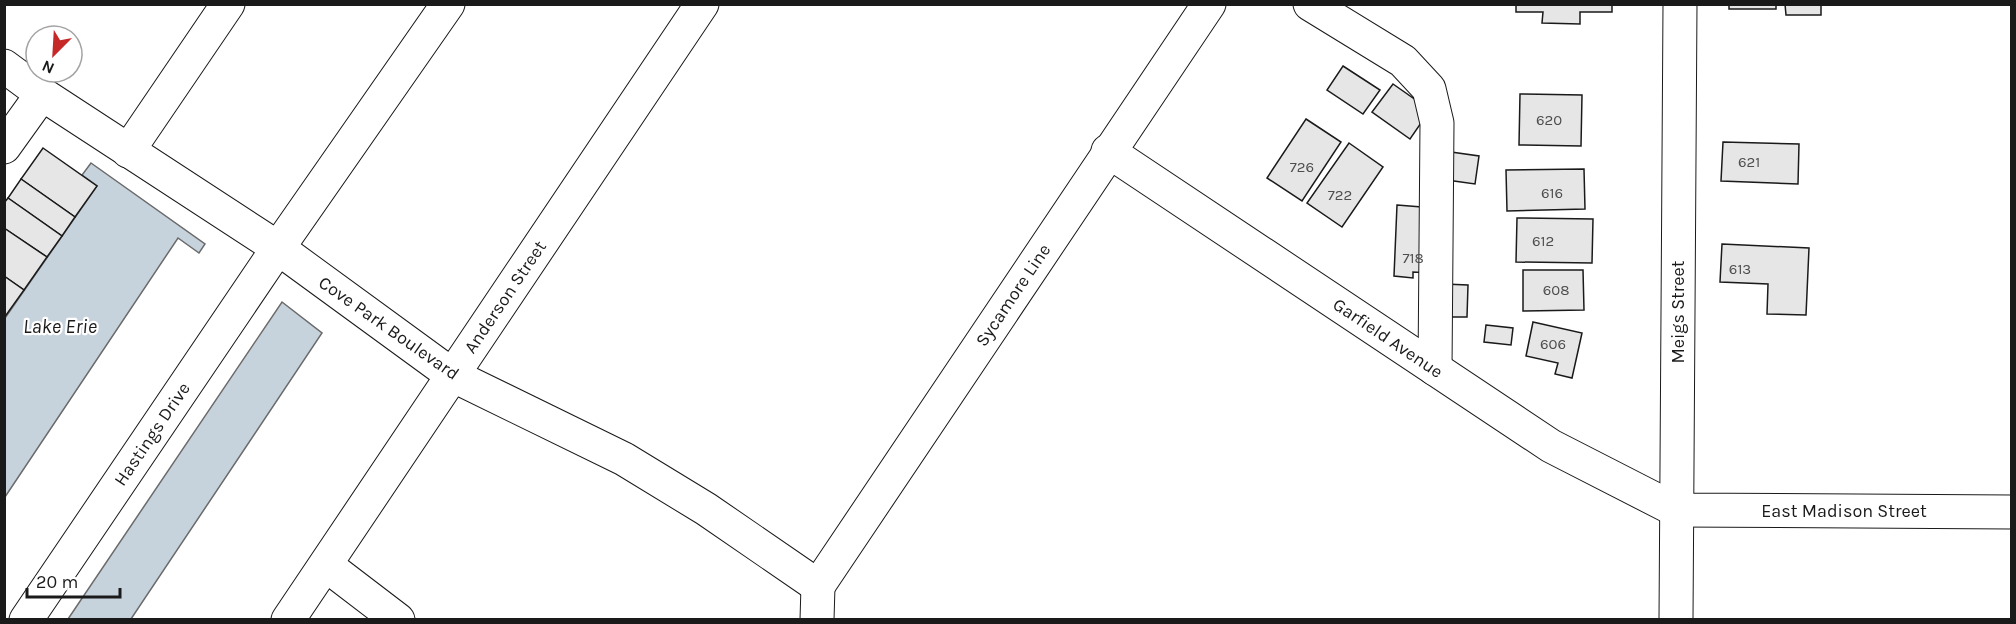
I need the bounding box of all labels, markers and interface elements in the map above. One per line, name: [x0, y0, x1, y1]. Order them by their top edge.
north arrow: [24, 24, 84, 84]
text: N: [39, 56, 57, 78]
house number: 620: [1536, 111, 1562, 129]
house number: 621: [1738, 153, 1760, 171]
house number: 726: [1290, 158, 1314, 176]
house number: 616: [1541, 184, 1563, 202]
house number: 722: [1328, 186, 1352, 204]
house number: 612: [1532, 232, 1554, 250]
street label: Anderson Street: [459, 236, 551, 358]
street label: Sycamore Line: [971, 240, 1055, 350]
house number: 718: [1402, 249, 1424, 267]
street label: Meigs Street: [1667, 260, 1689, 364]
house number: 613: [1729, 260, 1751, 278]
street label: Cove Park Boulevard: [314, 271, 464, 385]
house number: 608: [1543, 281, 1569, 299]
street label: Garfield Avenue: [1329, 293, 1447, 383]
water label: Lake Erie: [23, 315, 97, 338]
house number: 606: [1540, 335, 1566, 353]
street label: Hastings Drive: [109, 378, 195, 490]
street label: East Madison Street: [1761, 500, 1927, 522]
scale bar: [27, 561, 120, 599]
text: 20 m: [36, 571, 78, 593]

